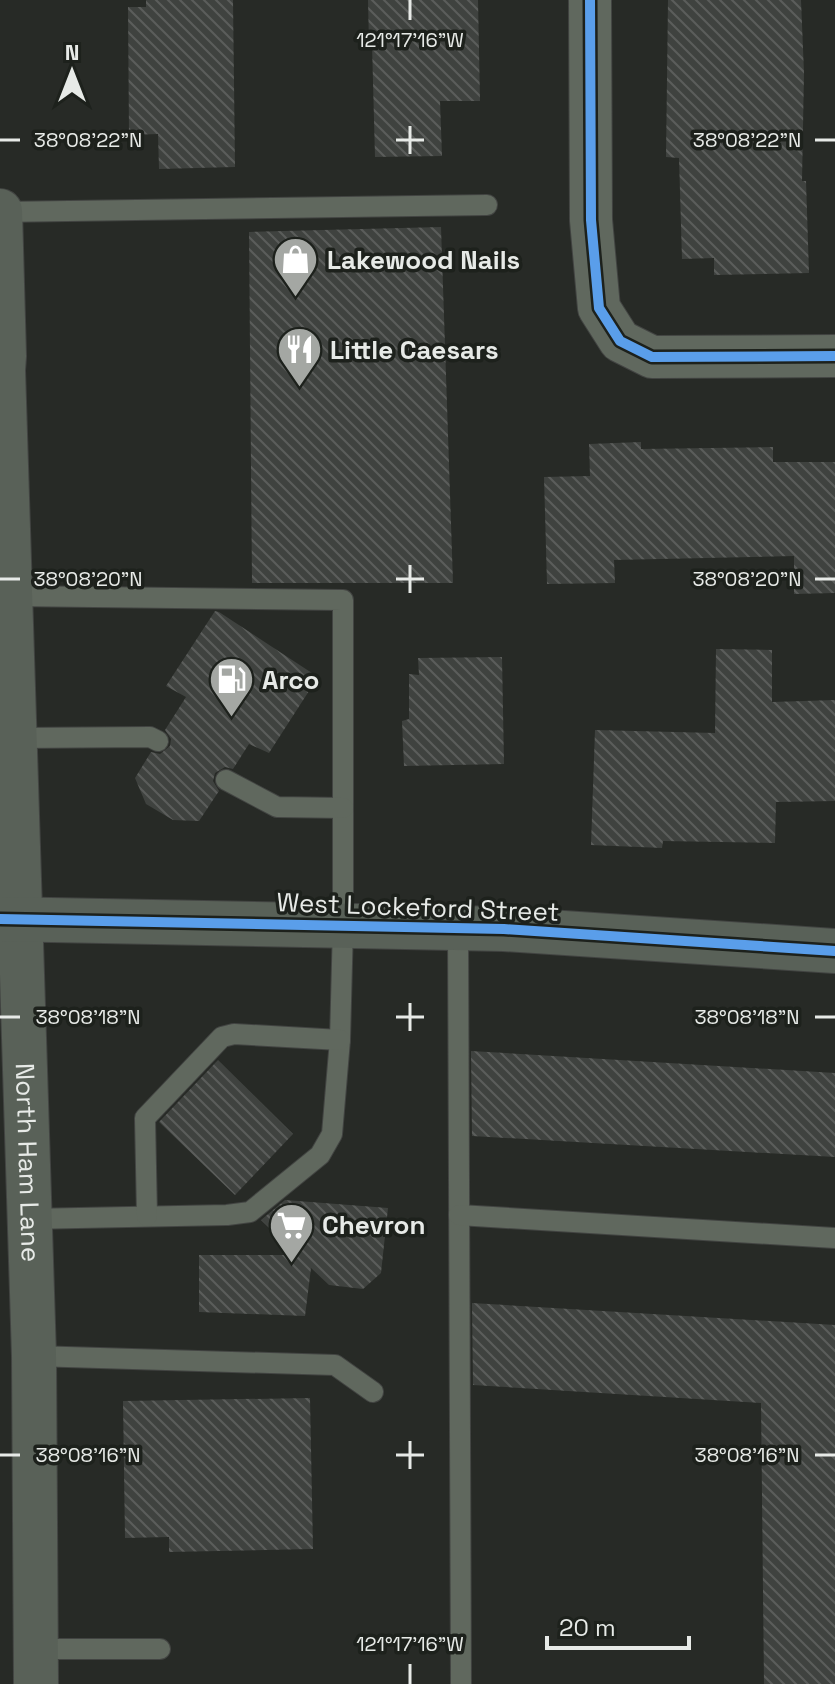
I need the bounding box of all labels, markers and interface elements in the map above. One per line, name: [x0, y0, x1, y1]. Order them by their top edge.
text: 121°17'16"W: [356, 27, 464, 53]
north arrow: [32, 32, 112, 112]
text: N: [65, 38, 79, 66]
text: 38°08'22"N: [34, 127, 142, 153]
text: 38°08'22"N: [693, 127, 801, 153]
shop icon: Lakewood Nails: [272, 236, 320, 299]
place label: Lakewood Nails: [327, 243, 520, 277]
restaurant icon: Little Caesars: [275, 326, 323, 389]
place label: Little Caesars: [330, 333, 499, 367]
text: 38°08'20"N: [33, 566, 143, 592]
text: 38°08'20"N: [692, 566, 802, 592]
fuel station icon: Arco: [207, 656, 255, 719]
place label: Arco: [262, 663, 319, 697]
street label: West Lockeford Street: [276, 885, 560, 929]
text: 38°08'18"N: [35, 1004, 141, 1030]
text: 38°08'18"N: [694, 1004, 800, 1030]
street label: North Ham Lane: [8, 1062, 48, 1263]
supermarket icon: Chevron: [267, 1201, 315, 1264]
place label: Chevron: [322, 1208, 425, 1242]
text: 38°08'16"N: [36, 1442, 140, 1468]
text: 38°08'16"N: [695, 1442, 799, 1468]
scale bar: [547, 1600, 689, 1650]
text: 20 m: [559, 1612, 616, 1643]
text: 121°17'16"W: [356, 1631, 464, 1657]

